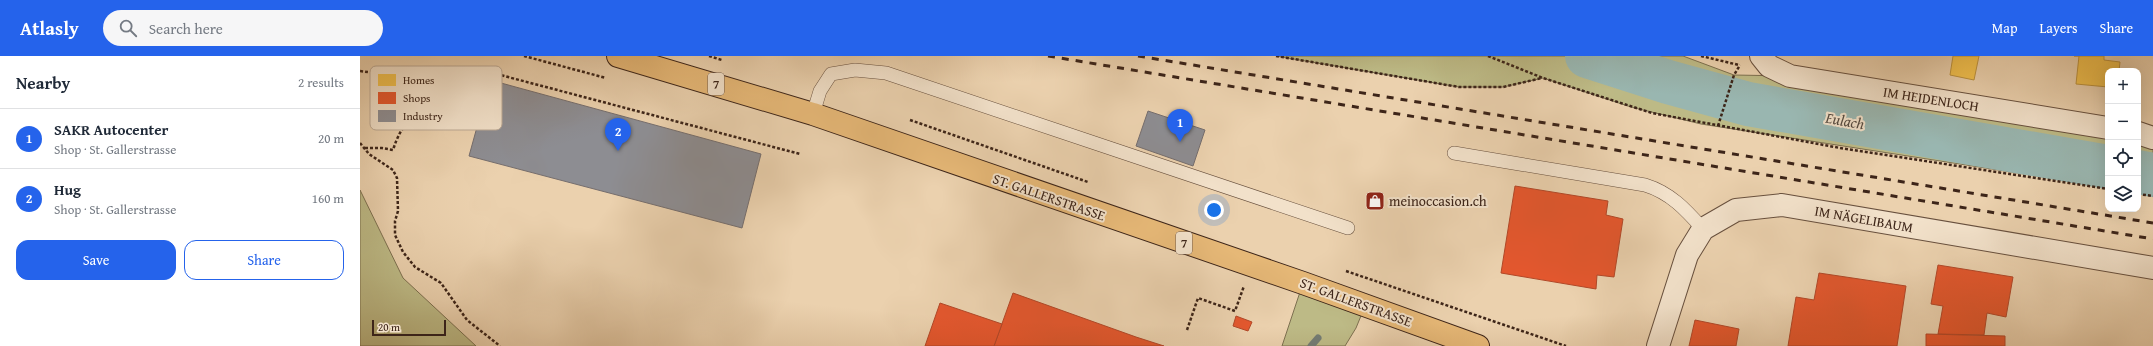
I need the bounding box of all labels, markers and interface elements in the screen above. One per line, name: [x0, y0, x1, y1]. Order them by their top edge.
search box: [103, 10, 383, 46]
text: Atlasly: [20, 14, 79, 42]
icon: search: [117, 17, 139, 39]
text: Search here: [149, 18, 223, 39]
text: Map: [1992, 18, 2018, 38]
text: Layers: [2040, 18, 2078, 38]
text: Share: [2100, 18, 2133, 38]
legend: [370, 66, 502, 130]
map controls: [2105, 68, 2141, 212]
button: +: [2105, 68, 2141, 104]
text: Nearby: [16, 70, 70, 95]
text: Homes: [403, 72, 434, 88]
text: 2 results: [298, 73, 344, 92]
road number: 7: [708, 73, 724, 95]
street label: IM HEIDENLOCH: [1882, 82, 1980, 116]
text: Shops: [403, 90, 430, 106]
button: −: [2105, 104, 2141, 140]
water label: Eulach: [1823, 107, 1866, 134]
text: Industry: [403, 108, 443, 124]
pin: 1: [1167, 109, 1193, 142]
pin: 2: [605, 118, 631, 151]
text: SAKR Autocenter: [54, 119, 168, 140]
text: 1: [26, 129, 32, 148]
text: 20 m: [318, 129, 344, 148]
text: Shop · St. Gallerstrasse: [54, 140, 176, 159]
button: locate: [2105, 140, 2141, 176]
street label: ST. GALLERSTRASSE: [990, 168, 1108, 226]
button: layers: [2105, 176, 2141, 212]
text: Hug: [54, 179, 81, 200]
text: 2: [26, 189, 32, 208]
text: 160 m: [312, 189, 344, 208]
shop icon: meinoccasion.ch: [1364, 190, 1386, 212]
place label: meinoccasion.ch: [1389, 191, 1487, 211]
text: Shop · St. Gallerstrasse: [54, 200, 176, 219]
your location: [1204, 200, 1224, 220]
street label: IM NÄGELIBAUM: [1813, 201, 1915, 237]
road number: 7: [1176, 232, 1192, 254]
button: Save: [16, 240, 176, 280]
button: Share: [184, 240, 344, 280]
street label: ST. GALLERSTRASSE: [1297, 272, 1415, 332]
scale bar: [372, 318, 446, 337]
text: 20 m: [378, 319, 400, 335]

